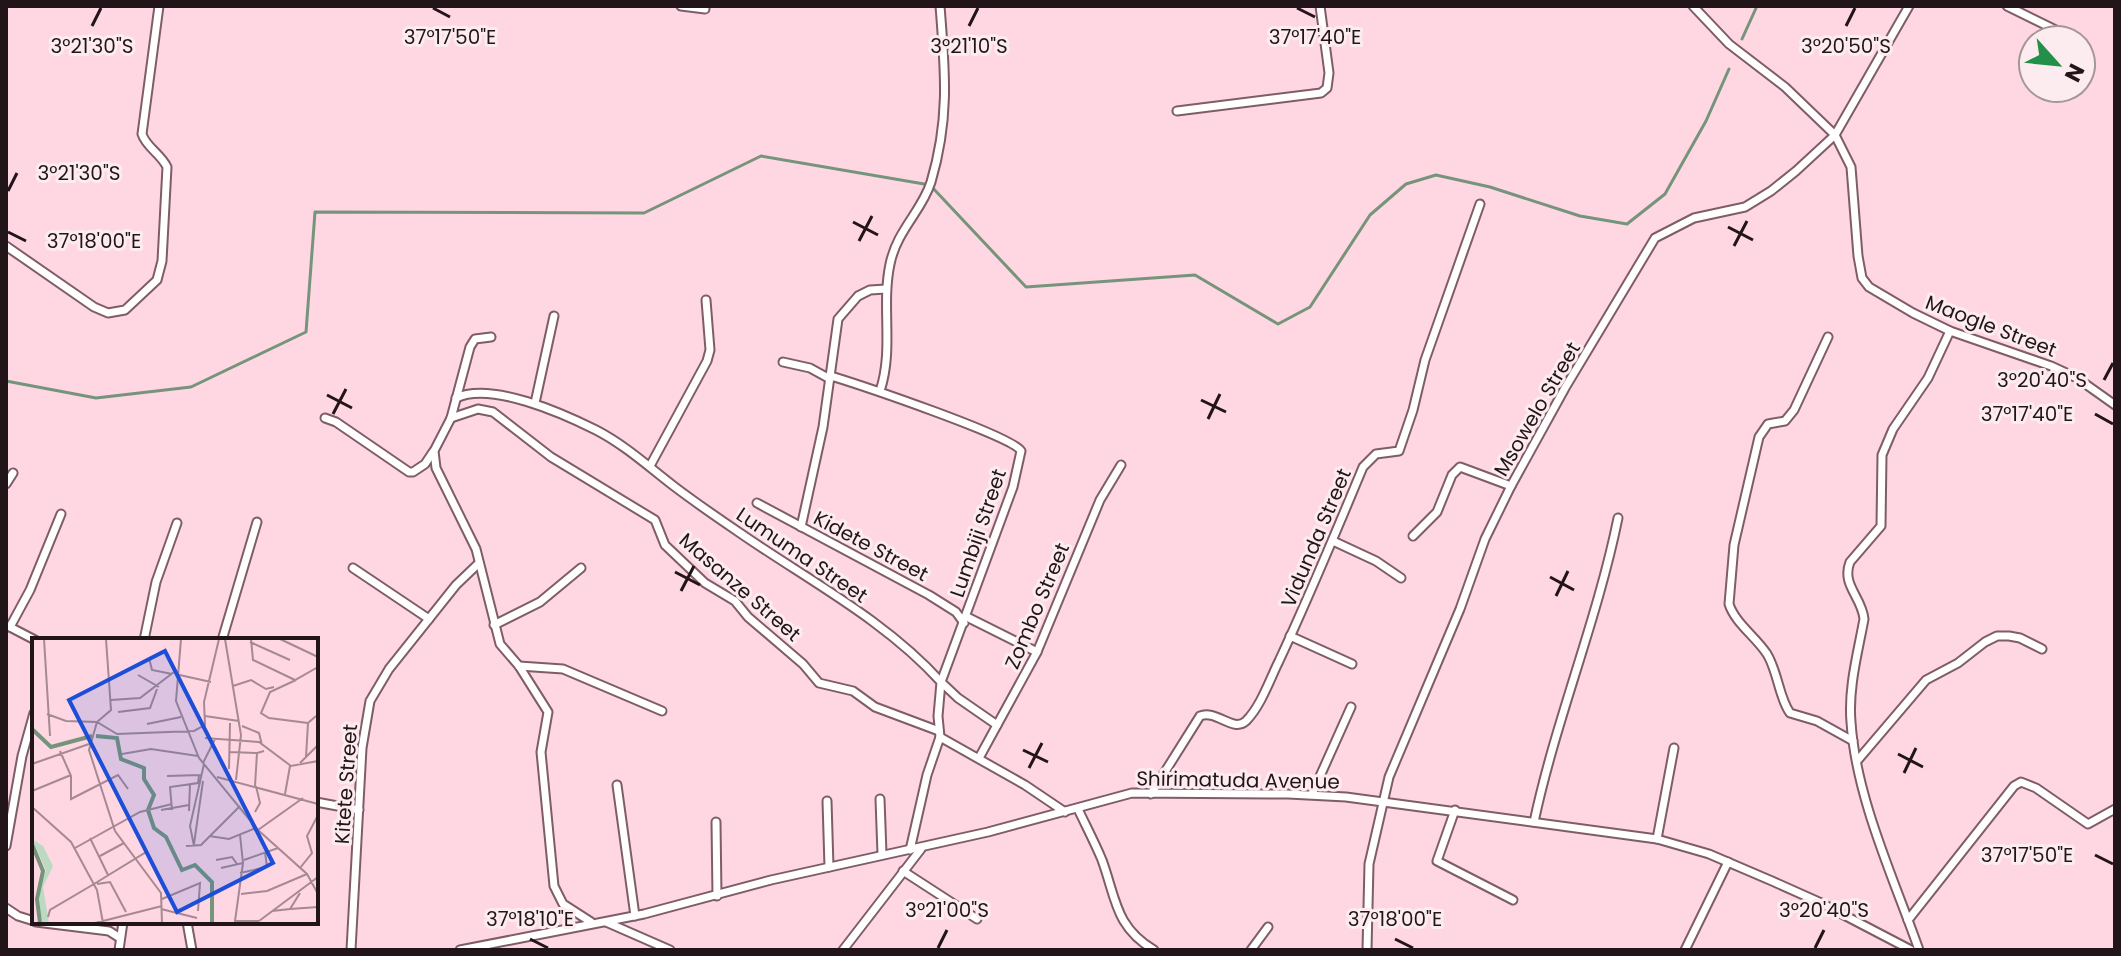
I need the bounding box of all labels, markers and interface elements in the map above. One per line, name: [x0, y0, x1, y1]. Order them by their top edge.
text: 37°17'50"E: [404, 23, 496, 51]
text: 37°17'40"E: [1269, 23, 1361, 51]
north arrow: [2017, 24, 2097, 104]
text: 3°21'30"S: [51, 32, 133, 60]
text: 3°21'10"S: [930, 32, 1008, 60]
text: 3°20'50"S: [1801, 32, 1891, 60]
text: N: [2057, 58, 2092, 87]
text: 3°21'30"S: [38, 159, 120, 187]
text: 37°18'00"E: [47, 227, 141, 255]
street label: Maogle Street: [1921, 288, 2061, 364]
street label: Msowelo Street: [1487, 337, 1587, 481]
text: 3°20'40"S: [1997, 366, 2087, 394]
text: 37°17'40"E: [1981, 400, 2073, 428]
street label: Vidunda Street: [1274, 464, 1358, 612]
street label: Lumbiji Street: [943, 465, 1013, 601]
street label: Lumuma Street: [731, 501, 873, 609]
street label: Kidete Street: [809, 504, 933, 588]
street label: Masanze Street: [673, 526, 807, 648]
street label: Zombo Street: [998, 539, 1076, 673]
inset map: [32, 638, 318, 924]
street label: Kitete Street: [328, 723, 364, 845]
street label: Shirimatuda Avenue: [1136, 764, 1340, 796]
text: 37°17'50"E: [1981, 841, 2073, 869]
text: 3°21'00"S: [905, 896, 989, 924]
text: 3°20'40"S: [1779, 896, 1869, 924]
text: 37°18'10"E: [486, 905, 574, 933]
text: 37°18'00"E: [1348, 905, 1442, 933]

